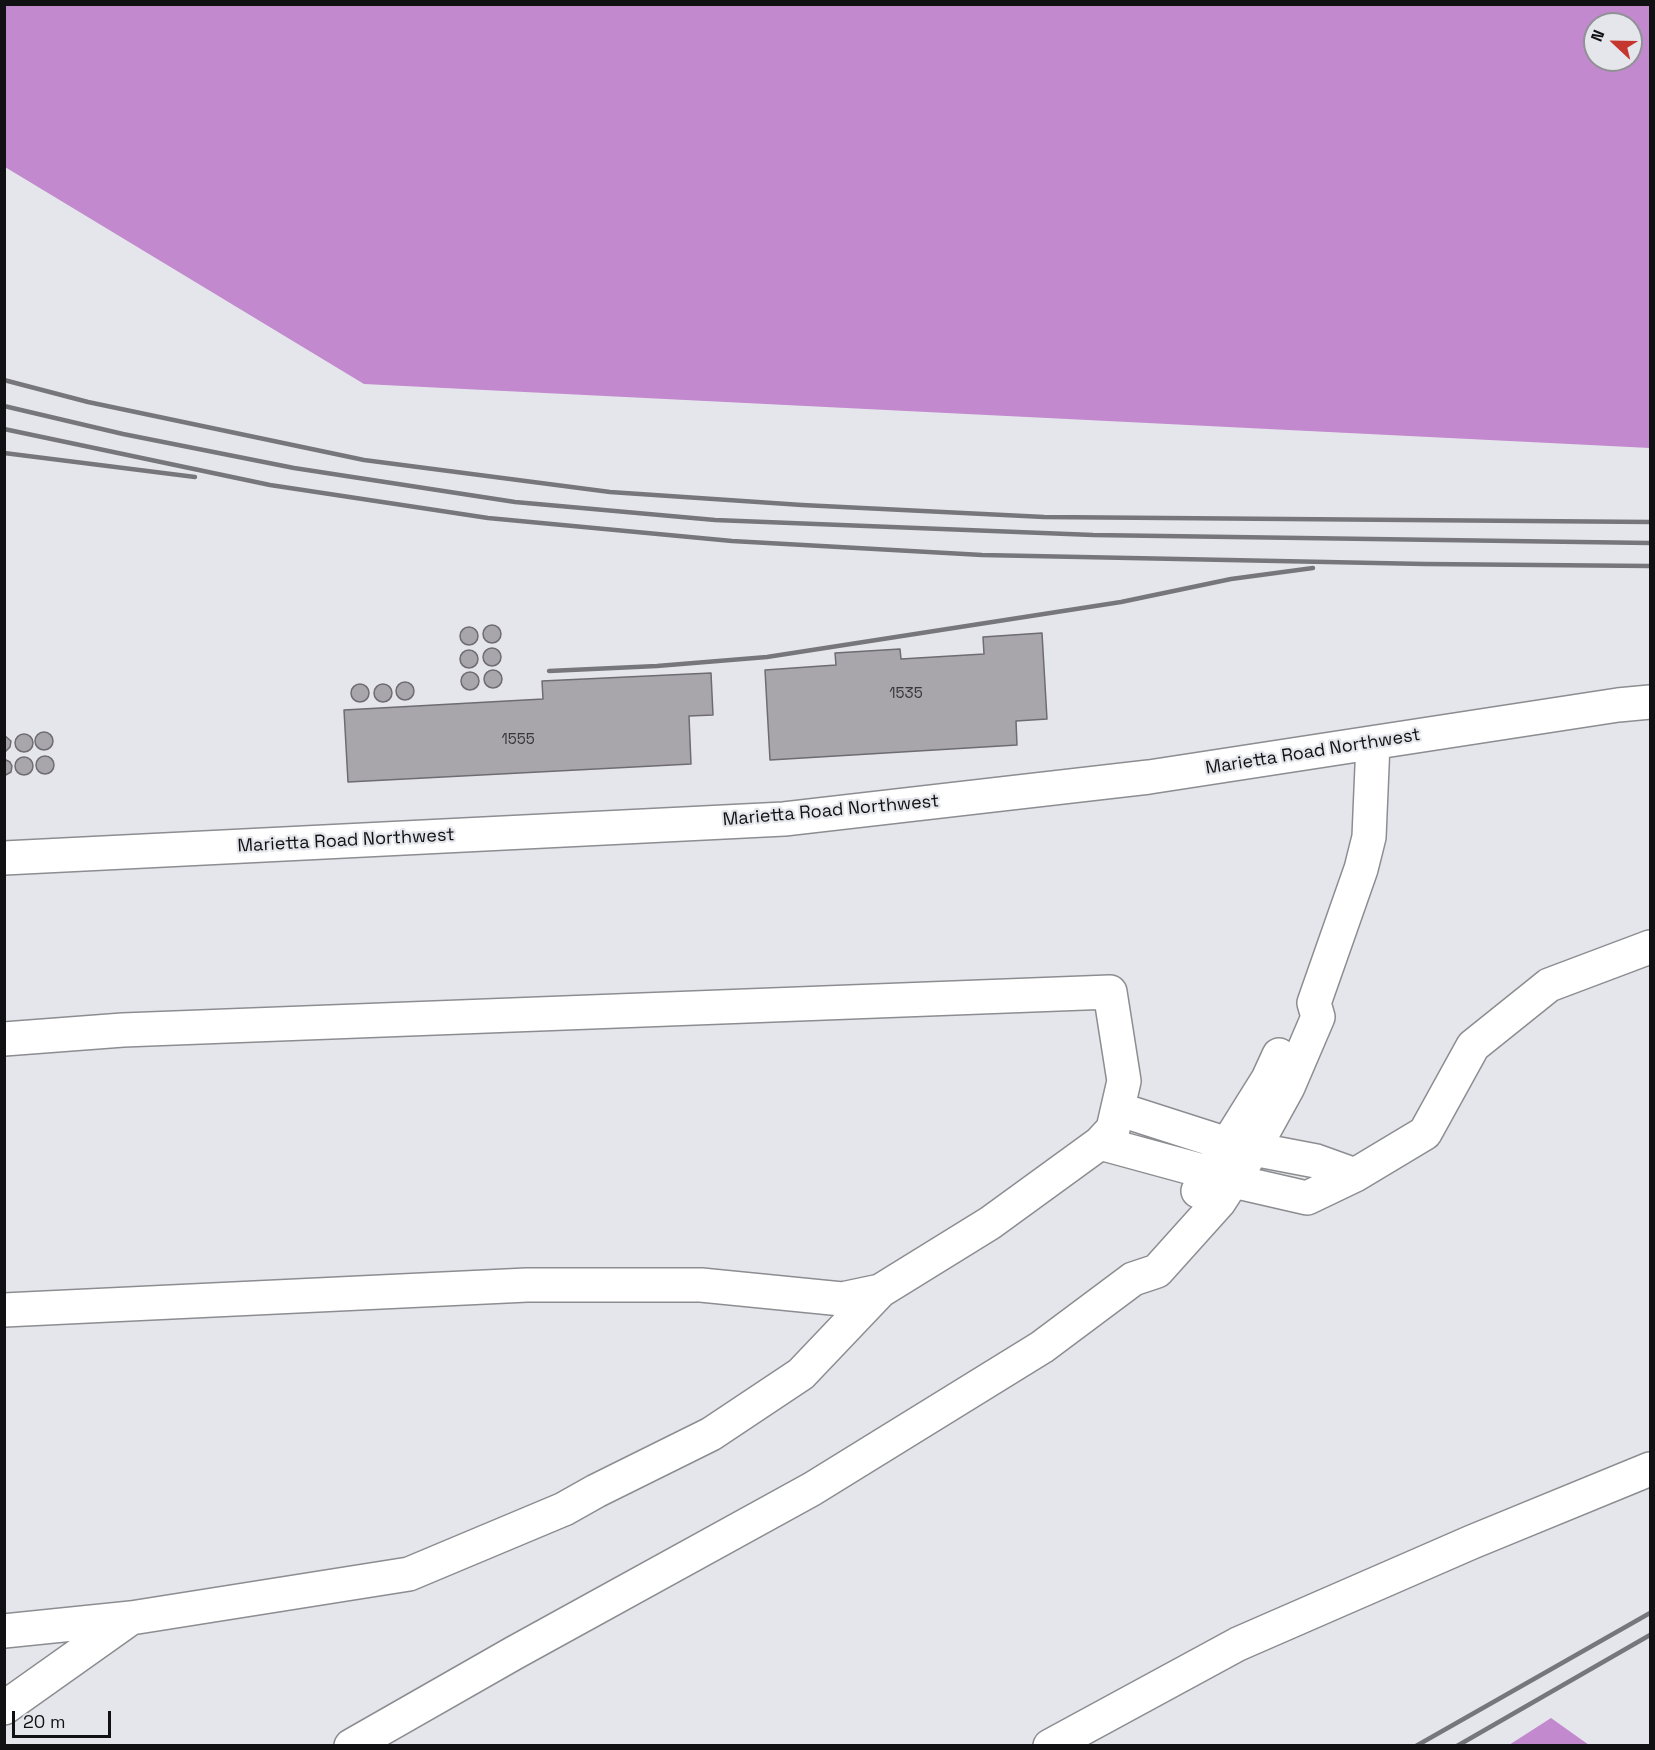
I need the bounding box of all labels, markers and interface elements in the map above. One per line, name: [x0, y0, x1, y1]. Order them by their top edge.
north arrow: [1583, 12, 1643, 72]
text: N: [1586, 27, 1609, 45]
house number: 1535: [889, 685, 923, 703]
street label: Marietta Road Northwest: [1204, 724, 1422, 780]
house number: 1555: [501, 731, 535, 749]
street label: Marietta Road Northwest: [722, 791, 940, 831]
street label: Marietta Road Northwest: [237, 825, 455, 857]
scale bar: [15, 1699, 114, 1737]
text: 20 m: [23, 1710, 66, 1733]

